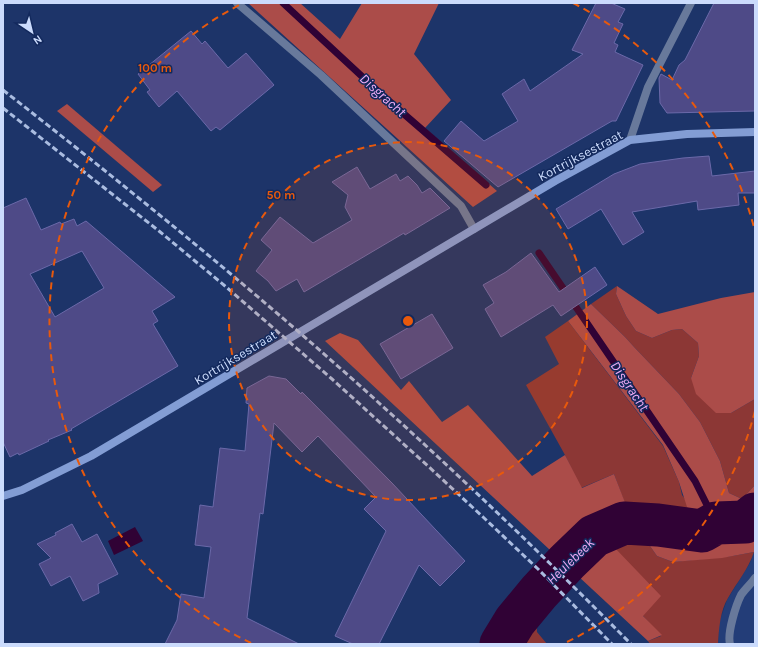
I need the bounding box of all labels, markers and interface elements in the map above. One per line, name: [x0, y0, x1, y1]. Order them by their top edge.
north arrow: [12, 12, 52, 52]
text: N: [30, 32, 44, 47]
text: 100 m: [138, 61, 172, 75]
water label: Disgracht: [356, 70, 410, 121]
street label: Kortrijksestraat: [535, 127, 625, 184]
text: 50 m: [267, 188, 296, 202]
centre of rings: [401, 314, 415, 328]
street label: Kortrijksestraat: [191, 327, 279, 388]
water label: Disgracht: [607, 358, 653, 415]
water label: Heulebeek: [543, 534, 598, 588]

